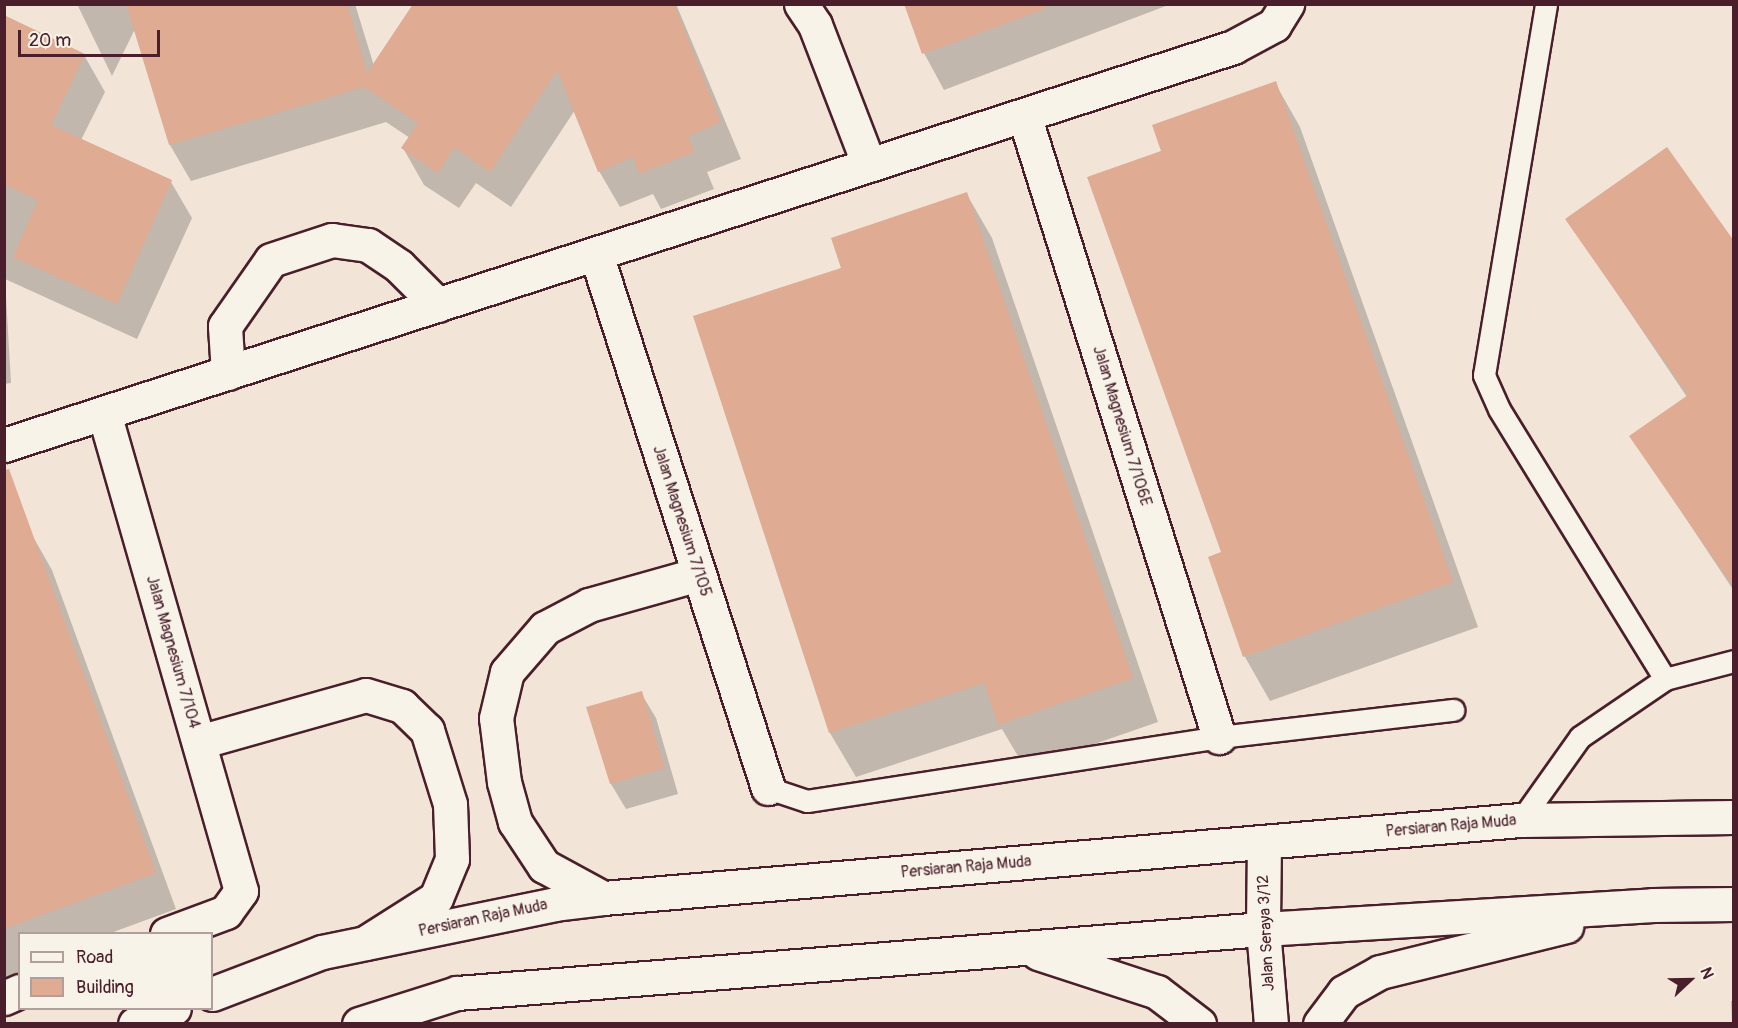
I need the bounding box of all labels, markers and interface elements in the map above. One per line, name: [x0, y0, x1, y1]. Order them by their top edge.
scale bar: [21, 18, 164, 56]
text: 20 m: [29, 29, 71, 52]
street label: Jalan Magnesium 7/106E: [1088, 344, 1156, 508]
street label: Jalan Magnesium 7/105: [649, 443, 715, 599]
street label: Jalan Magnesium 7/104: [142, 573, 204, 731]
street label: Persiaran Raja Muda: [1385, 811, 1517, 841]
street label: Persiaran Raja Muda: [900, 852, 1032, 882]
street label: Jalan Seraya 3/12: [1253, 874, 1279, 992]
street label: Persiaran Raja Muda: [417, 895, 549, 941]
legend: [18, 932, 213, 1010]
text: Road: [76, 946, 113, 969]
north arrow: [1660, 950, 1720, 1010]
text: N: [1695, 964, 1718, 982]
text: Building: [76, 976, 134, 999]

